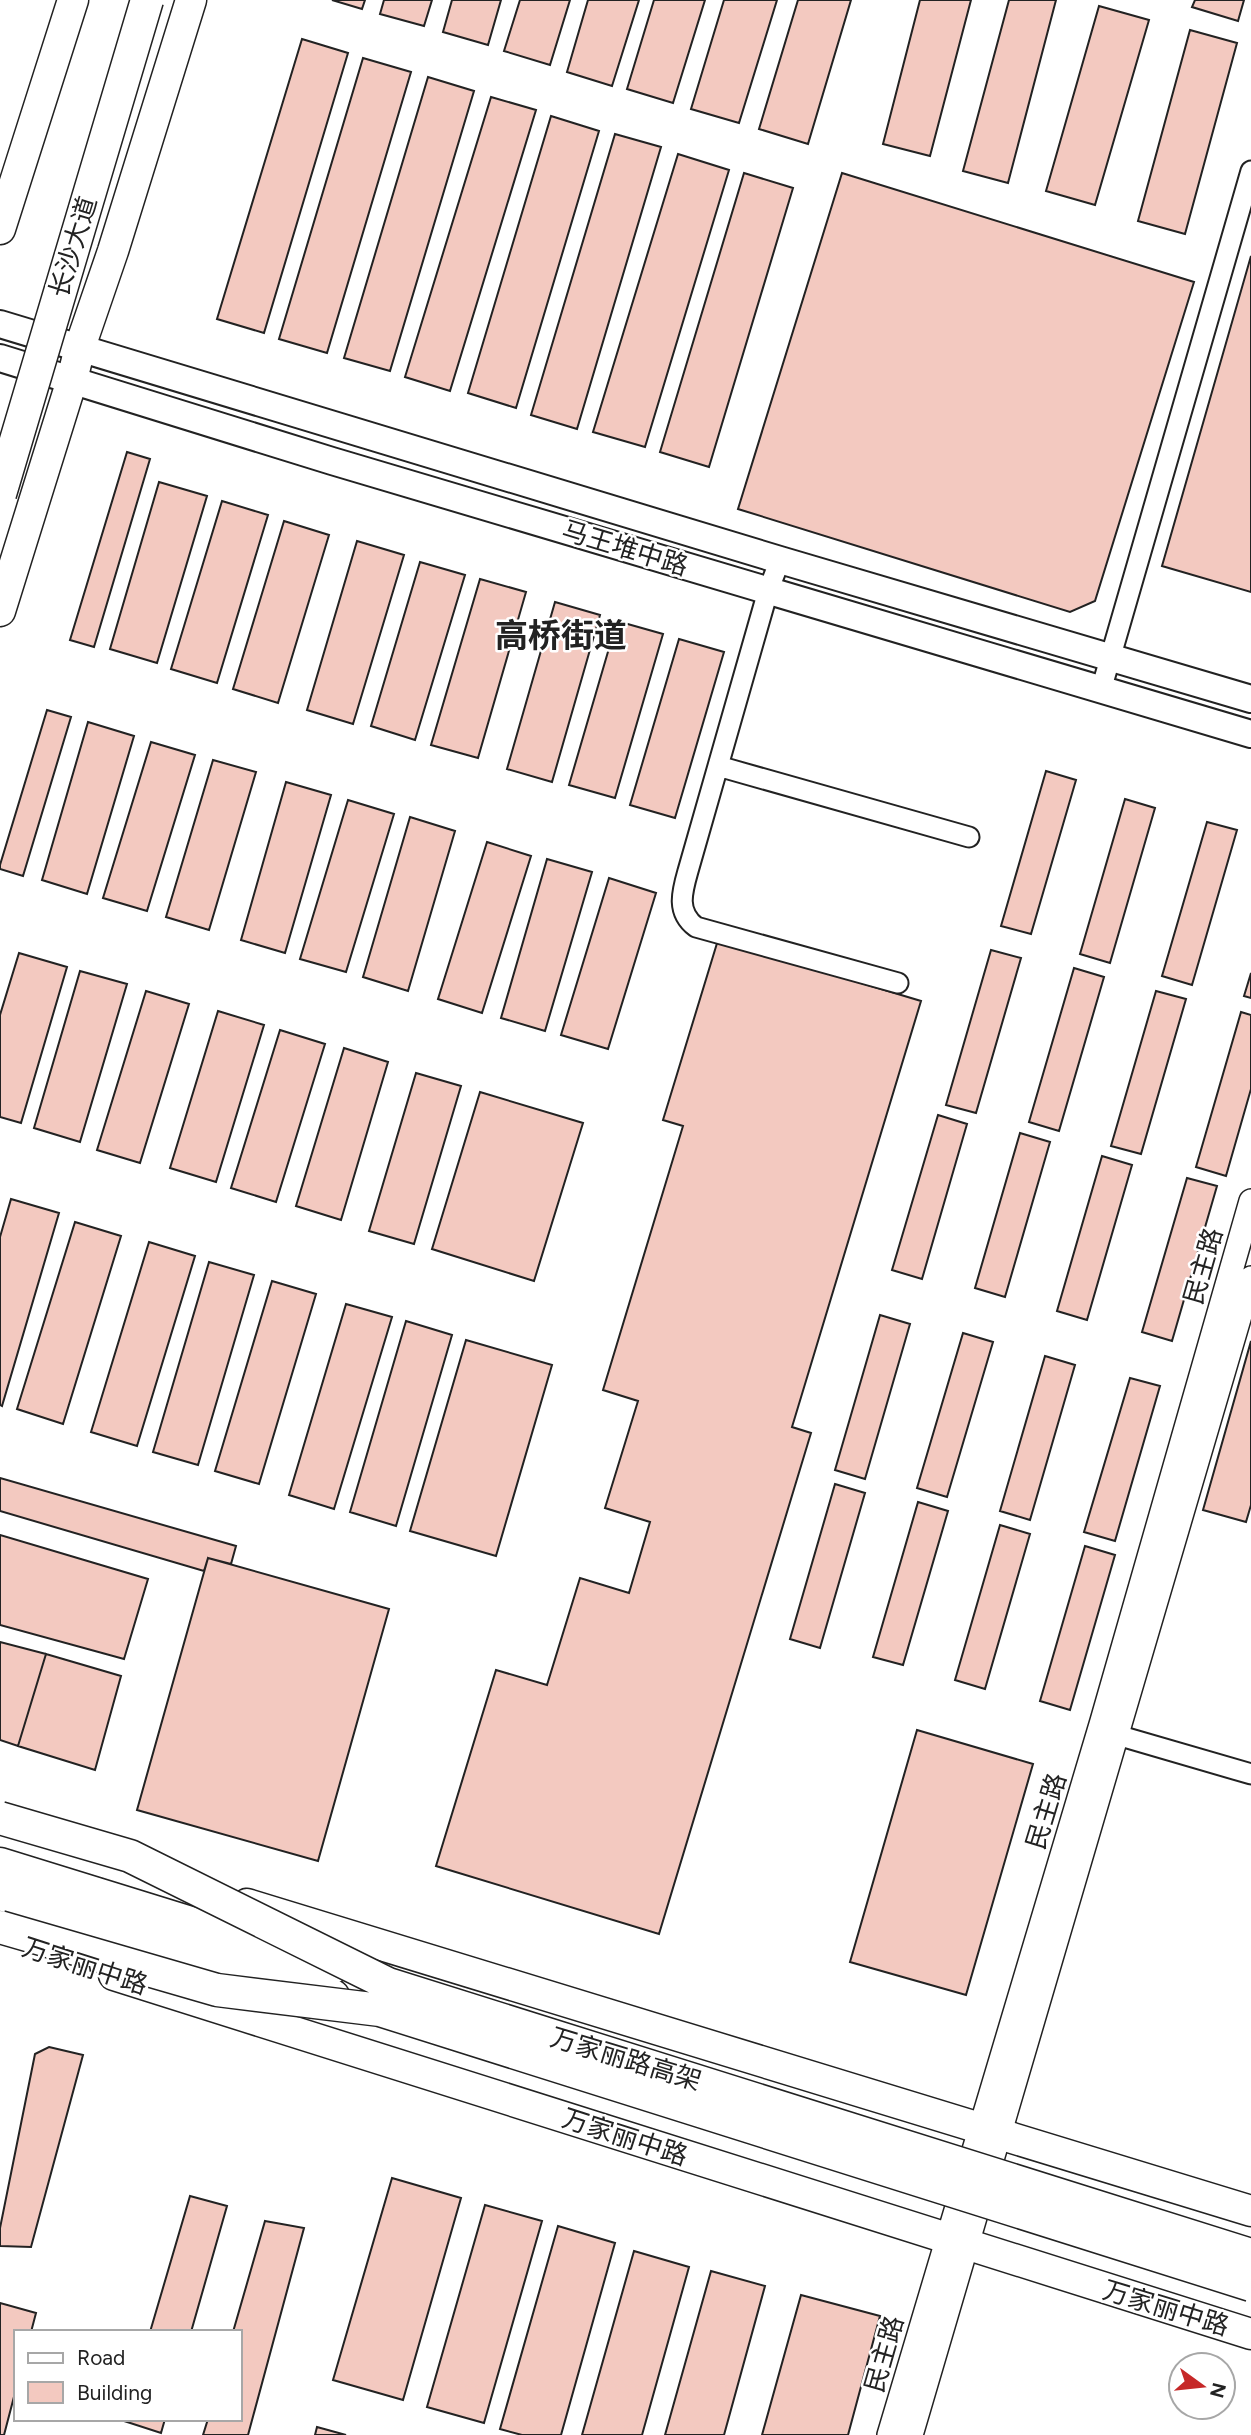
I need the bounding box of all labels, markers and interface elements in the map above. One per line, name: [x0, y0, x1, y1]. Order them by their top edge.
street label: 长沙大道: [42, 193, 104, 301]
street label: 马王堆中路: [558, 514, 692, 582]
district label: 高桥街道: [495, 616, 627, 655]
street label: 民主路: [1177, 1224, 1229, 1308]
street label: 民主路: [1019, 1769, 1073, 1853]
street label: 万家丽中路: [18, 1931, 152, 2001]
street label: 万家丽路高架: [547, 2021, 705, 2097]
street label: 万家丽中路: [558, 2102, 692, 2172]
street label: 万家丽中路: [1099, 2274, 1233, 2342]
street label: 民主路: [858, 2312, 910, 2396]
legend: [14, 2330, 242, 2421]
text: Road: [77, 2345, 125, 2370]
north arrow: [1167, 2351, 1237, 2421]
text: Building: [77, 2380, 152, 2405]
text: N: [1205, 2380, 1231, 2400]

